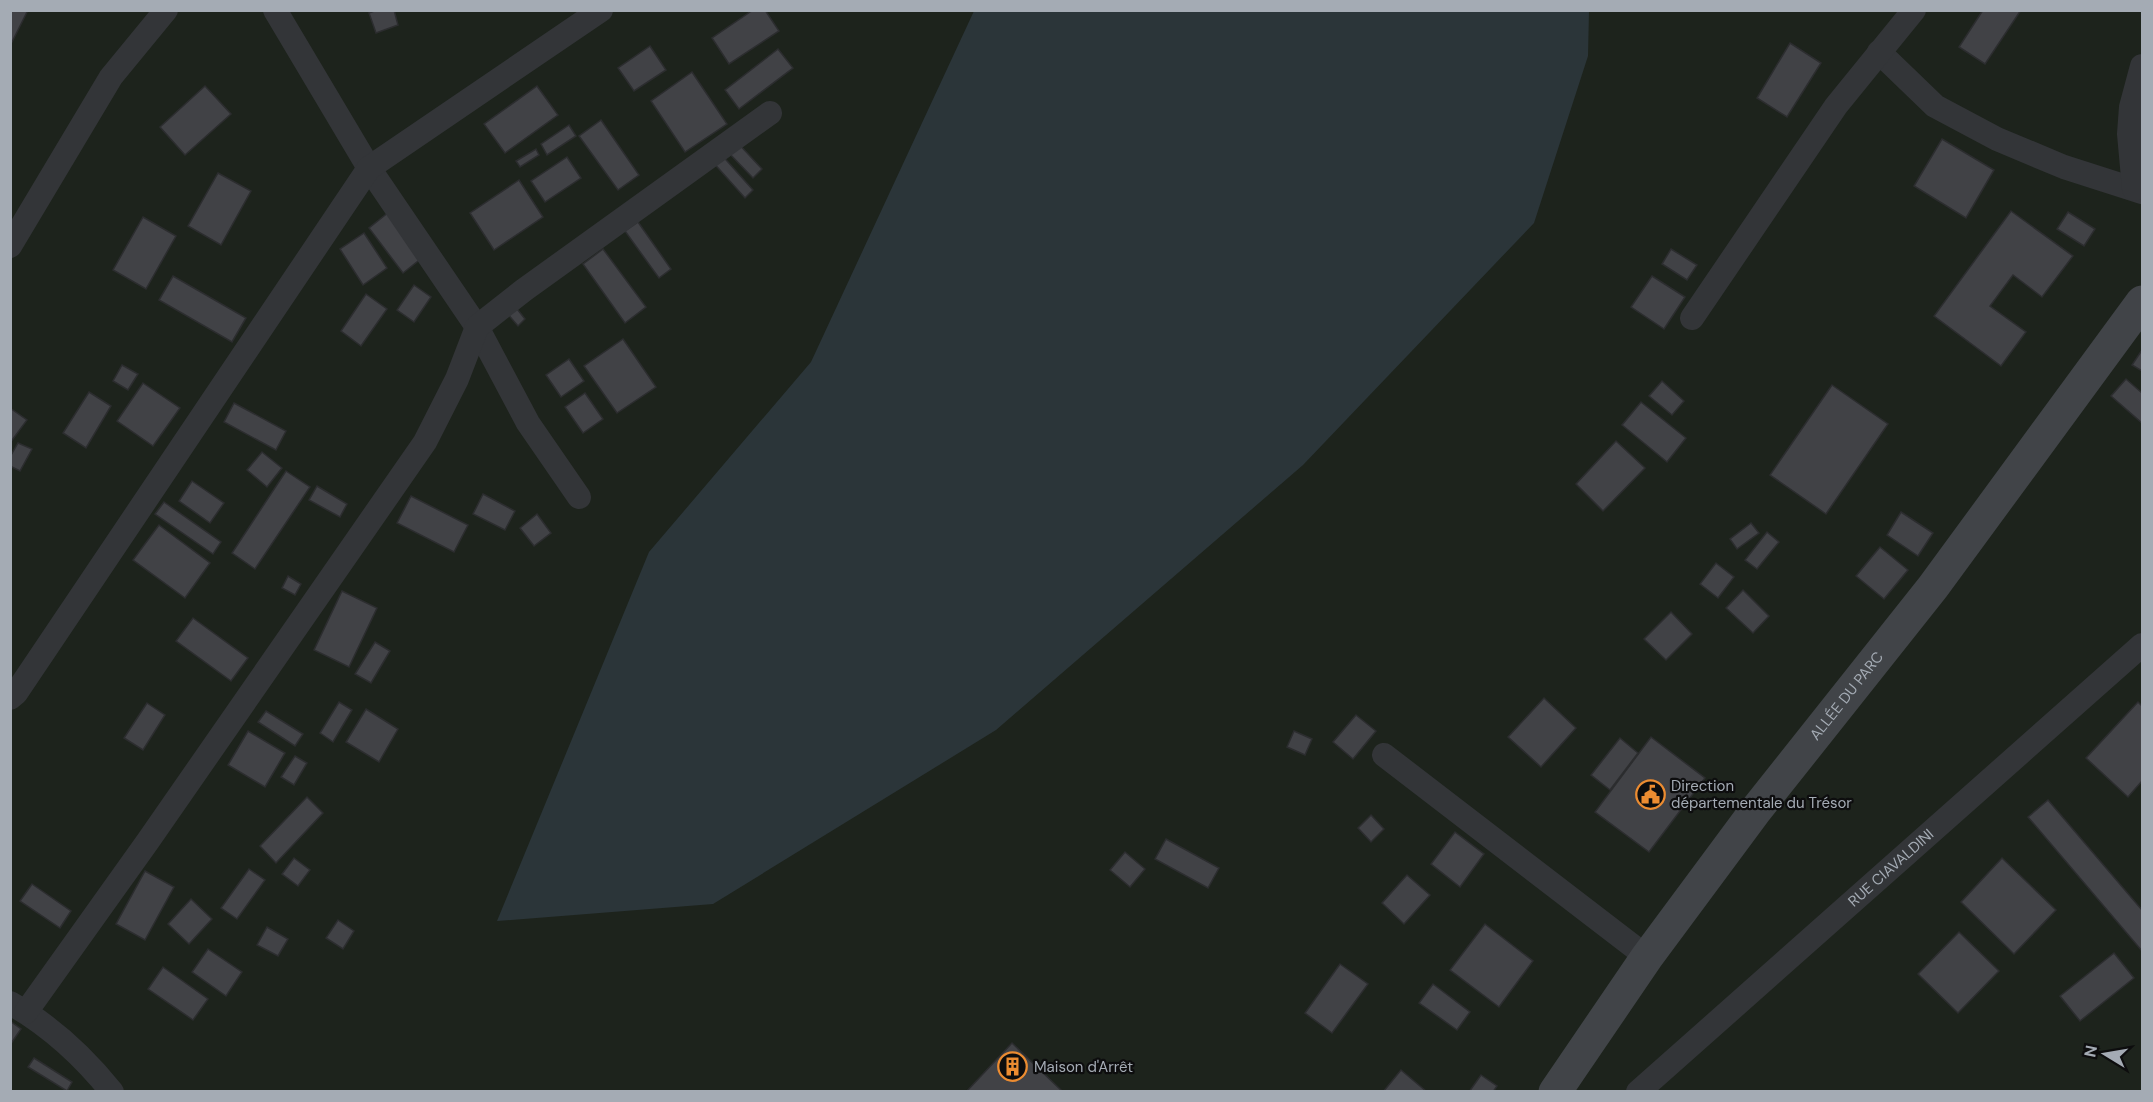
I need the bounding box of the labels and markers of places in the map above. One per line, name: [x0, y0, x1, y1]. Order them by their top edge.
place label: Direction départementale du Trésor: [1671, 776, 1852, 813]
public building icon: Direction départementale du Trésor: [1634, 779, 1666, 811]
building icon: Maison d'Arrêt: [997, 1051, 1029, 1083]
place label: Maison d'Arrêt: [1034, 1057, 1133, 1077]

